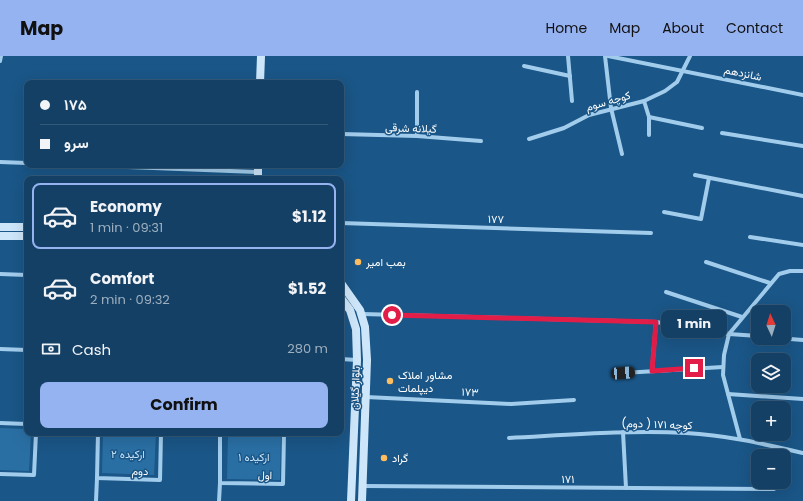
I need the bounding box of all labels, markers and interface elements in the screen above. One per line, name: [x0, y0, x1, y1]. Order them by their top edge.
text: Map: [20, 15, 63, 42]
text: Home: [545, 18, 587, 38]
text: Map: [609, 18, 640, 38]
text: About: [662, 18, 704, 38]
text: Contact: [726, 18, 783, 38]
street label: شانزدهم: [723, 61, 764, 85]
street label: کوچه سوم: [584, 87, 632, 115]
text: ۱۷۵: [64, 94, 87, 115]
street label: گیلانه شرقی: [385, 119, 437, 137]
text: سرو: [64, 132, 89, 153]
text: Economy: [90, 196, 162, 217]
icon: car: [42, 198, 78, 234]
text: $1.12: [292, 206, 326, 227]
street label: ۱۷۷: [488, 211, 505, 227]
text: 1 min · 09:31: [90, 218, 163, 237]
place label: بمب امیر: [365, 254, 406, 270]
marker: بمب امیر: [353, 257, 363, 267]
text: Comfort: [90, 268, 154, 289]
icon: car: [42, 270, 78, 306]
text: $1.52: [288, 278, 326, 299]
text: 2 min · 09:32: [90, 290, 170, 309]
north arrow: [751, 305, 791, 345]
map controls: [751, 305, 791, 489]
route start: [383, 306, 401, 324]
callout: 1 min: [661, 310, 727, 338]
text: 1 min: [677, 314, 711, 333]
icon: cash: [40, 338, 62, 360]
text: Cash: [72, 339, 111, 360]
text: 280 m: [287, 339, 328, 358]
button: layers: [751, 353, 791, 393]
route end: [685, 359, 703, 377]
street label: بلوار گیلان: [346, 366, 364, 410]
car: [611, 366, 635, 380]
place label: مشاور املاک دیپلمات: [398, 367, 452, 396]
marker: مشاور املاک دیپلمات: [385, 376, 395, 386]
button: Confirm: [40, 382, 328, 428]
street label: ۱۷۳: [461, 383, 479, 401]
button: +: [751, 401, 791, 441]
street label: کوچه ۱۷۱ ( دوم): [621, 415, 693, 433]
park label: ارکیده ۲: [111, 446, 145, 462]
park label: ارکیده ۱: [238, 449, 270, 465]
button: −: [751, 449, 791, 489]
place label: گراد: [392, 450, 408, 466]
marker: گراد: [379, 453, 389, 463]
street label: دوم: [131, 463, 149, 479]
street label: اول: [258, 467, 272, 483]
street label: ۱۷۱: [562, 471, 574, 487]

